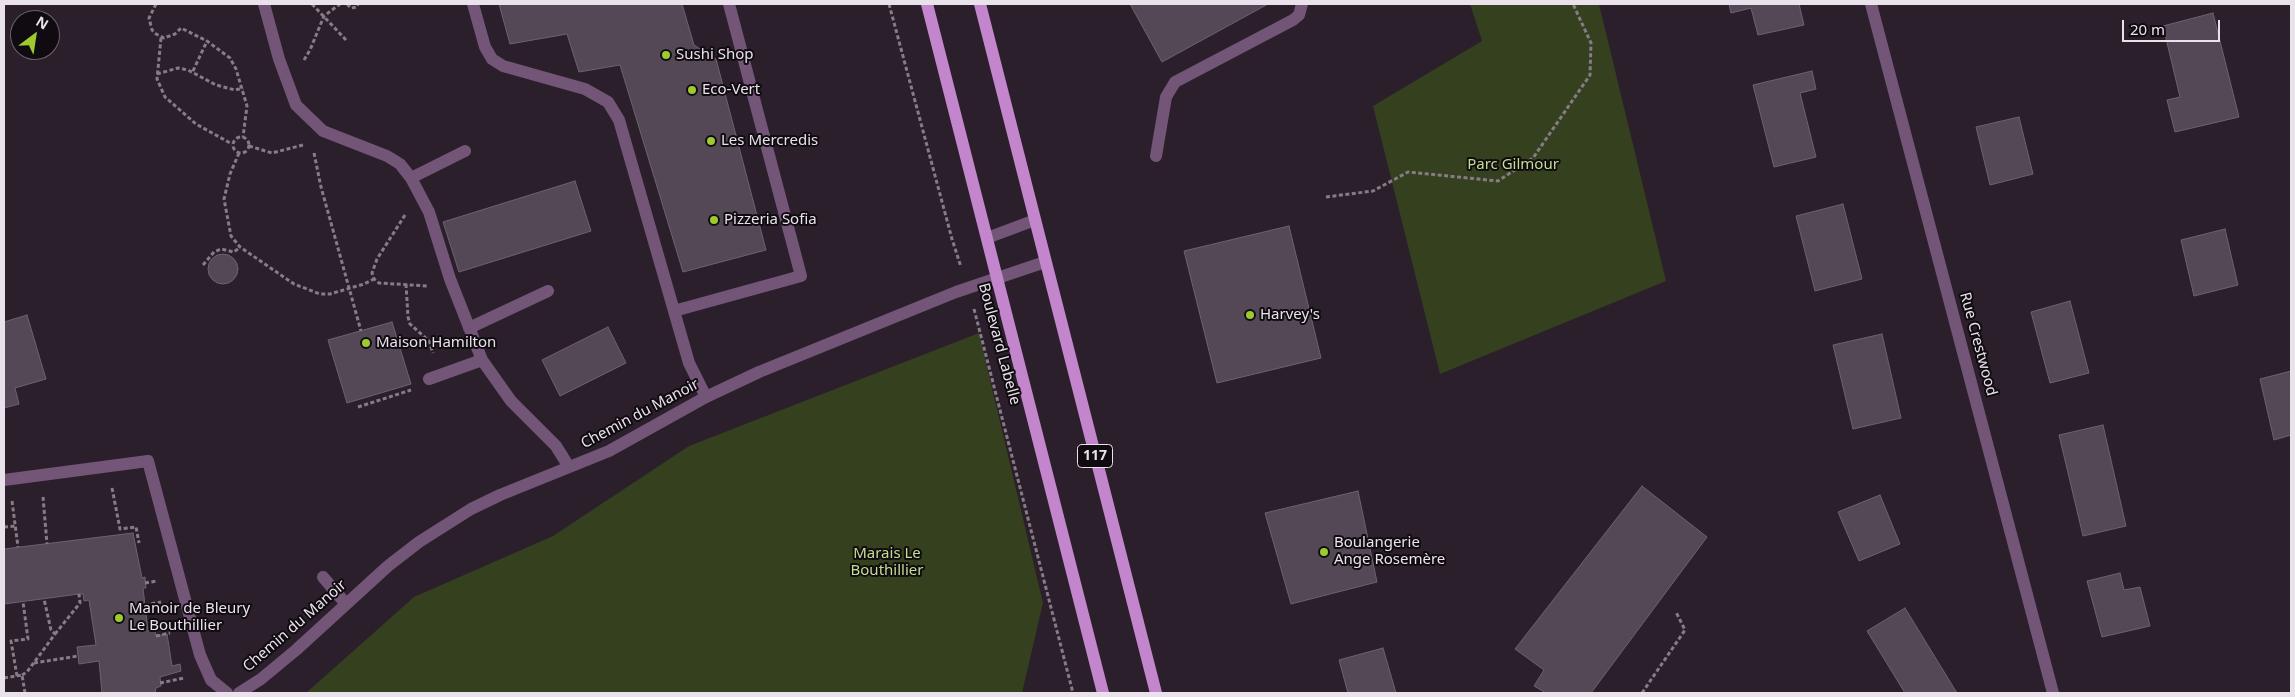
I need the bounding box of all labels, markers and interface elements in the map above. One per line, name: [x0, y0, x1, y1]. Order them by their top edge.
north arrow: [10, 10, 60, 60]
scale bar: [2125, 10, 2222, 42]
text: N: [33, 11, 52, 34]
text: 20 m: [2130, 19, 2165, 39]
place label: Sushi Shop: [676, 46, 754, 64]
marker: Sushi Shop: [660, 49, 672, 61]
place label: Eco-Vert: [702, 81, 760, 99]
marker: Eco-Vert: [686, 84, 698, 96]
place label: Les Mercredis: [721, 132, 818, 150]
marker: Les Mercredis: [705, 135, 717, 147]
park label: Parc Gilmour: [1467, 156, 1559, 174]
place label: Pizzeria Sofia: [724, 211, 817, 229]
marker: Pizzeria Sofia: [708, 214, 720, 226]
street label: Boulevard Labelle: [974, 281, 1024, 407]
street label: Rue Crestwood: [1956, 290, 2000, 398]
place label: Harvey's: [1260, 306, 1320, 324]
marker: Harvey's: [1244, 309, 1256, 321]
place label: Maison Hamilton: [376, 334, 496, 352]
marker: Maison Hamilton: [360, 337, 372, 349]
street label: Chemin du Manoir: [578, 375, 702, 453]
road number: 117: [1078, 444, 1112, 468]
place label: Boulangerie Ange Rosemère: [1334, 534, 1445, 569]
park label: Marais Le Bouthillier: [851, 545, 923, 580]
marker: Boulangerie Ange Rosemère: [1318, 546, 1330, 558]
street label: Chemin du Manoir: [240, 576, 350, 676]
place label: Manoir de Bleury Le Bouthillier: [129, 600, 250, 635]
marker: Manoir de Bleury Le Bouthillier: [113, 612, 125, 624]

